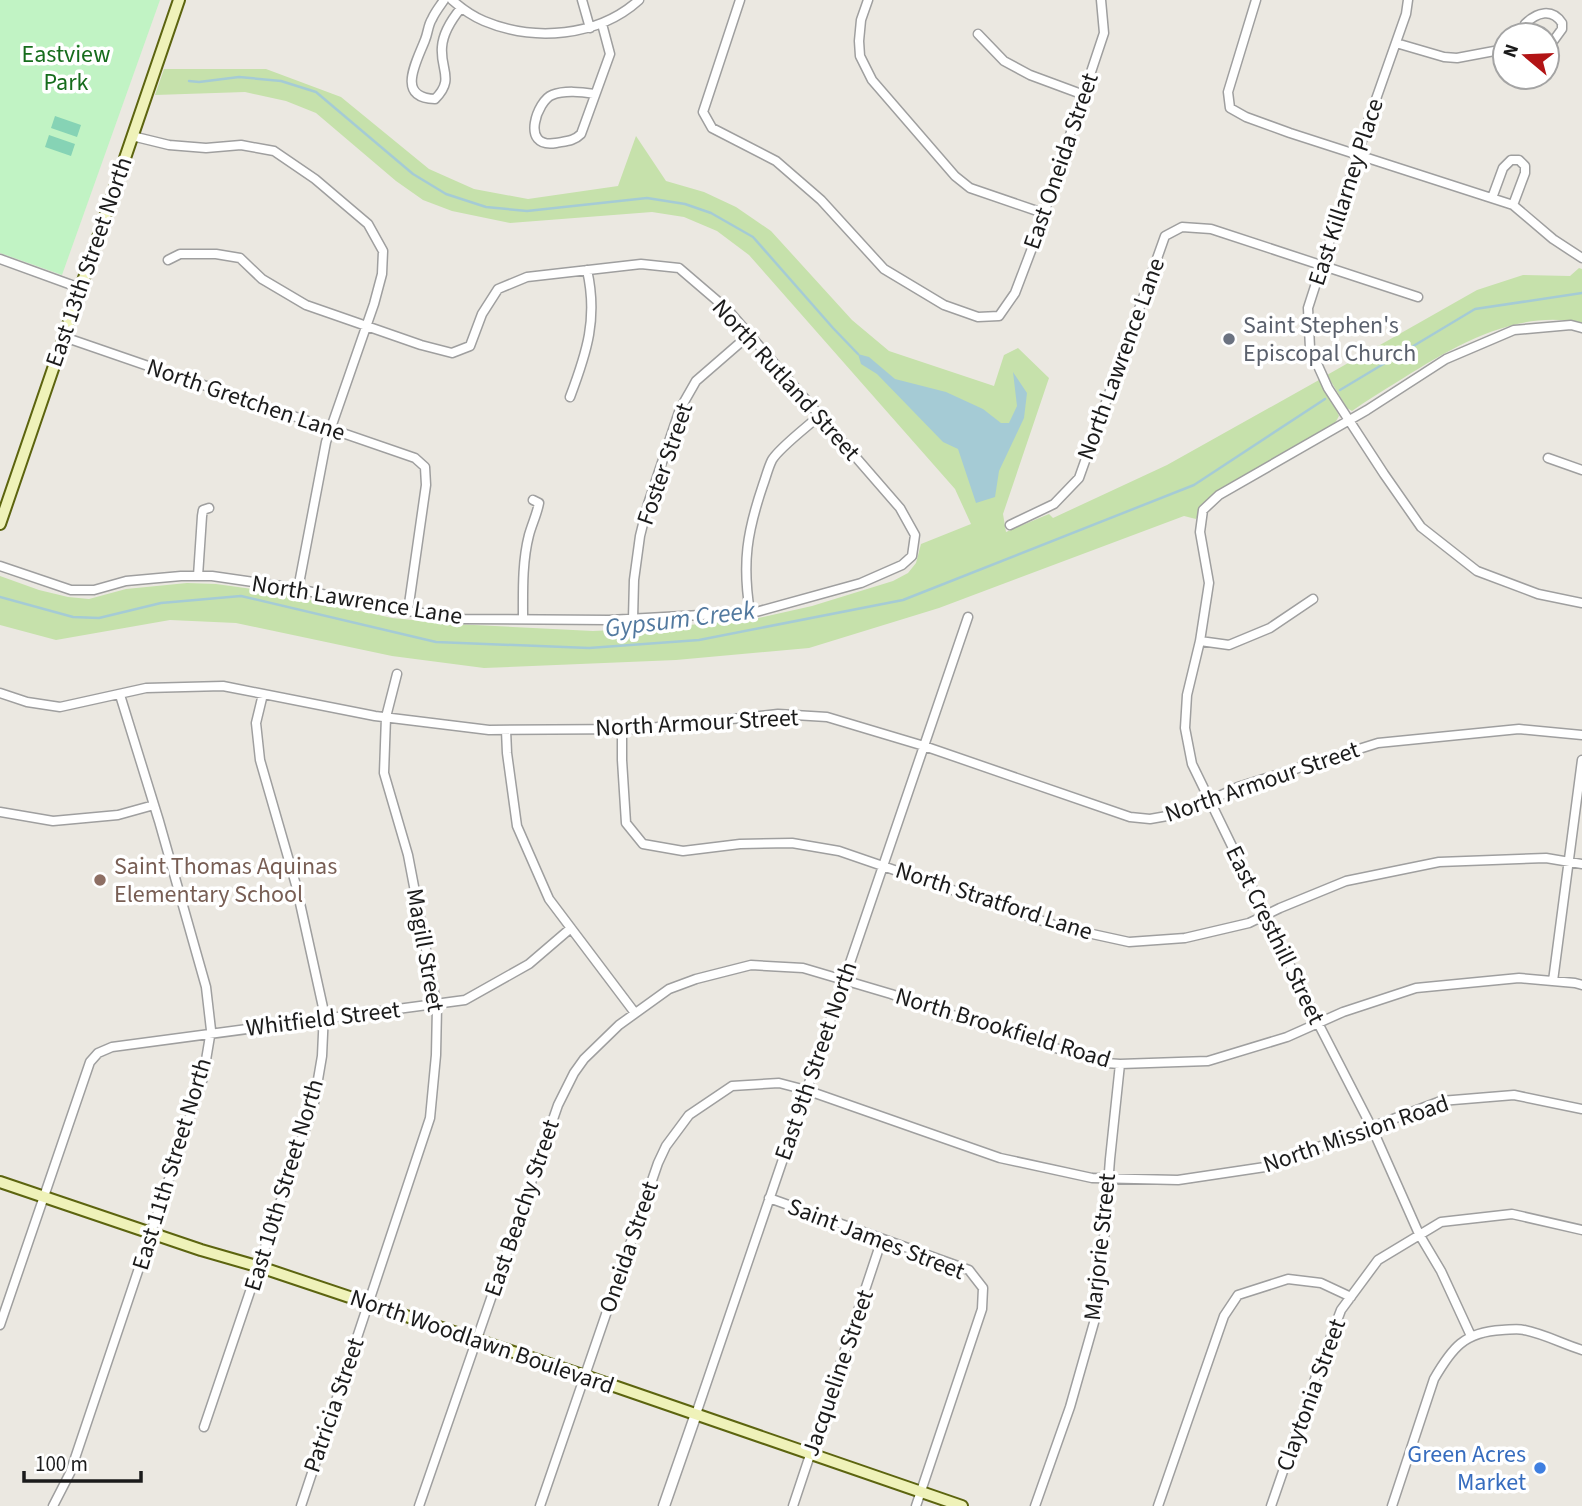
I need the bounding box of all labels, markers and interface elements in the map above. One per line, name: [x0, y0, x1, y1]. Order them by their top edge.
north arrow: [1491, 21, 1561, 91]
park label: Eastview Park: [22, 37, 110, 100]
text: N: [1497, 41, 1526, 61]
street label: East Oneida Street: [1014, 68, 1108, 254]
street label: East Killarney Place: [1299, 94, 1393, 290]
street label: East 13th Street North: [37, 152, 141, 372]
street label: North Lawrence Lane: [1068, 253, 1174, 465]
street label: North Rutland Street: [704, 291, 868, 469]
place label: Saint Stephen's Episcopal Church: [1243, 308, 1416, 371]
marker: Saint Stephen's Episcopal Church: [1221, 331, 1237, 347]
street label: North Gretchen Lane: [142, 350, 350, 450]
street label: Foster Street: [628, 398, 702, 530]
street label: North Lawrence Lane: [249, 566, 465, 634]
water label: Gypsum Creek: [603, 591, 758, 647]
street label: North Armour Street: [595, 700, 799, 746]
street label: North Armour Street: [1160, 732, 1364, 832]
street label: East Cresthill Street: [1217, 840, 1333, 1030]
place label: Saint Thomas Aquinas Elementary School: [114, 849, 337, 912]
street label: North Stratford Lane: [891, 853, 1097, 949]
marker: Saint Thomas Aquinas Elementary School: [92, 872, 108, 888]
street label: Magill Street: [397, 886, 453, 1014]
street label: East 9th Street North: [766, 957, 866, 1165]
street label: North Brookfield Road: [891, 979, 1115, 1077]
street label: Whitfield Street: [244, 992, 402, 1046]
street label: East 11th Street North: [123, 1054, 221, 1274]
street label: East 10th Street North: [235, 1075, 333, 1295]
street label: North Mission Road: [1258, 1086, 1454, 1182]
street label: East Beachy Street: [475, 1115, 569, 1301]
street label: Marjorie Street: [1075, 1172, 1125, 1322]
street label: Oneida Street: [590, 1176, 668, 1318]
street label: Saint James Street: [782, 1189, 970, 1289]
street label: North Woodlawn Boulevard: [345, 1280, 619, 1404]
street label: Jacqueline Street: [793, 1285, 883, 1461]
street label: Claytonia Street: [1267, 1314, 1355, 1476]
street label: Patricia Street: [295, 1333, 373, 1477]
place label: Green Acres Market: [1407, 1437, 1526, 1500]
scale bar: [24, 1440, 142, 1484]
text: 100 m: [35, 1449, 88, 1479]
marker: Green Acres Market: [1532, 1460, 1548, 1476]

